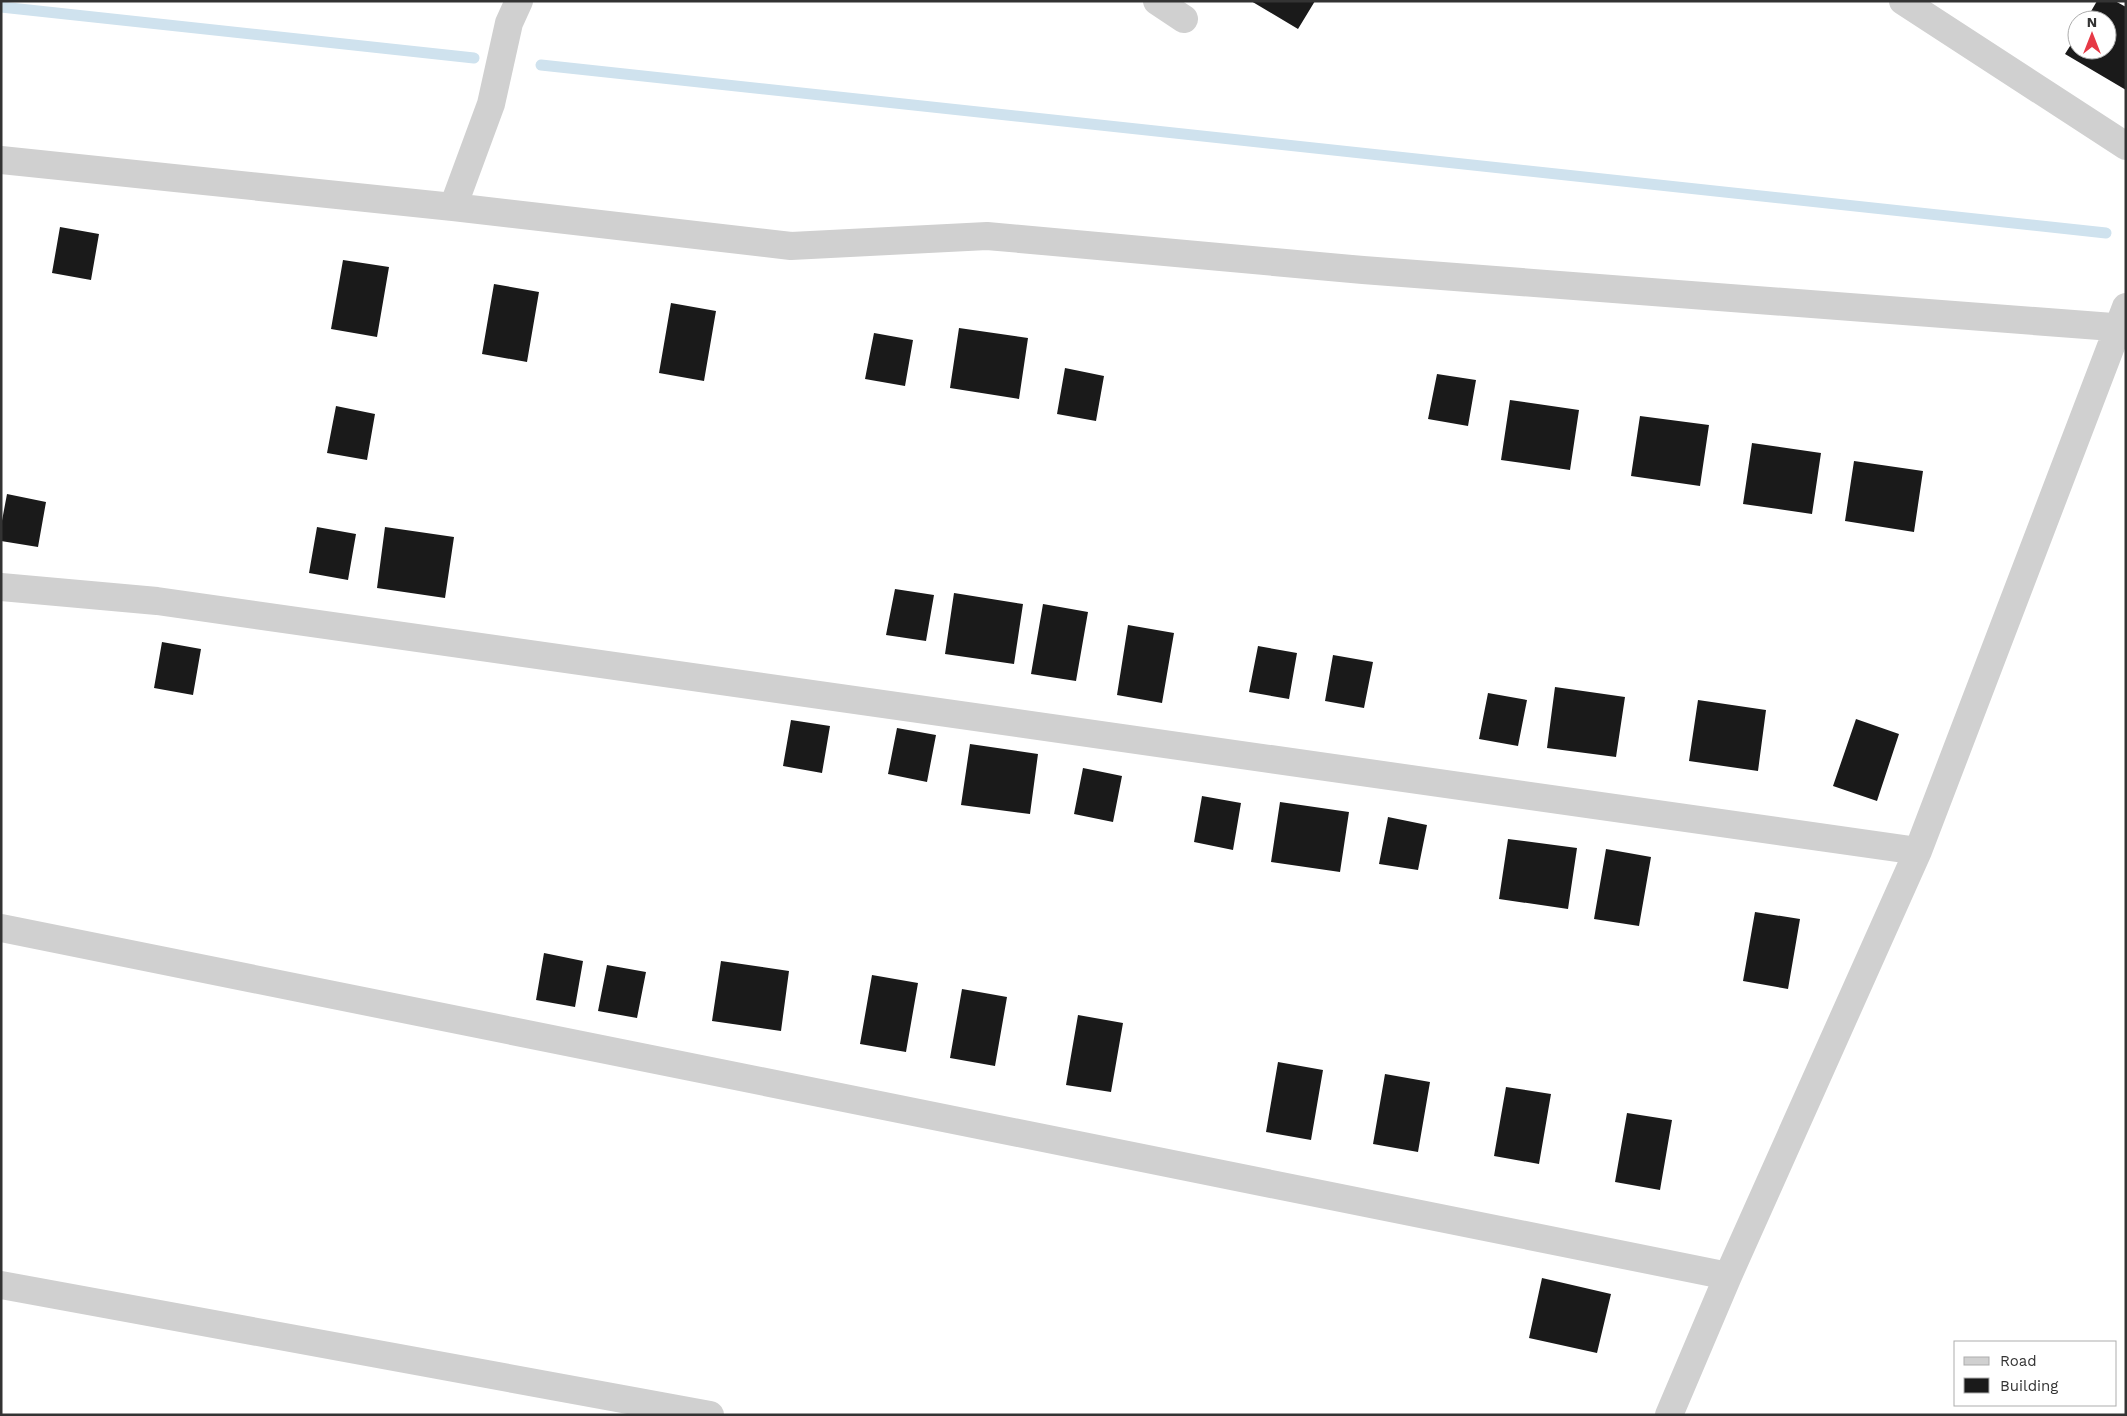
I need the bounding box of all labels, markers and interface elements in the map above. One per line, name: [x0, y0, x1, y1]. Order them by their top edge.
north arrow: [2067, 10, 2117, 60]
text: N: [2087, 14, 2097, 30]
legend: [1954, 1341, 2117, 1406]
text: Road: [2000, 1352, 2037, 1370]
text: Building: [2000, 1377, 2058, 1395]

